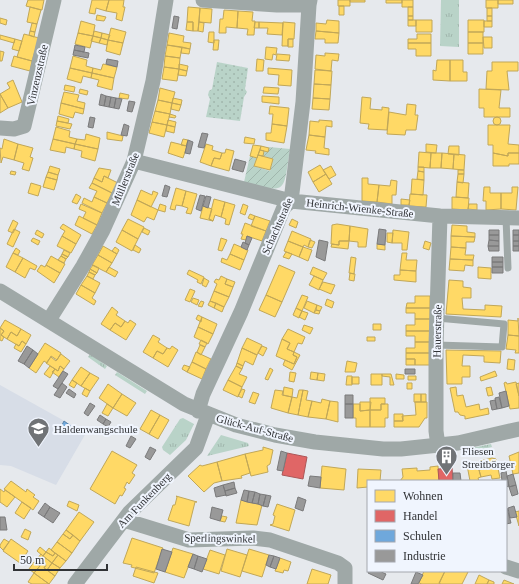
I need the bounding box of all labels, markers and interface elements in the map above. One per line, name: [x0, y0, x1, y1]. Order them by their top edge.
street label: Vinzenzstraße: [24, 43, 50, 107]
street label: Müllerstraße: [109, 151, 141, 207]
street label: Schachtstraße: [259, 196, 295, 256]
street label: Heinrich-Wienke-Straße: [306, 196, 414, 220]
street label: Hauerstraße: [431, 304, 443, 358]
street label: Glück-Auf-Straße: [215, 412, 295, 444]
school or university icon: Haldenwangschule: [25, 416, 51, 449]
place label: Haldenwangschule: [54, 423, 138, 435]
building icon: Fliesen Streitbörger: [433, 444, 459, 477]
place label: Fliesen Streitbörger: [462, 445, 515, 470]
street label: Am Funkenberg: [115, 470, 174, 530]
legend: [367, 480, 507, 572]
text: Wohnen: [403, 489, 443, 503]
text: Handel: [403, 509, 438, 523]
text: Schulen: [403, 529, 442, 543]
street label: Sperlingswinkel: [184, 531, 256, 545]
scale bar: [14, 546, 107, 572]
text: Industrie: [403, 549, 446, 563]
text: 50 m: [20, 553, 45, 567]

